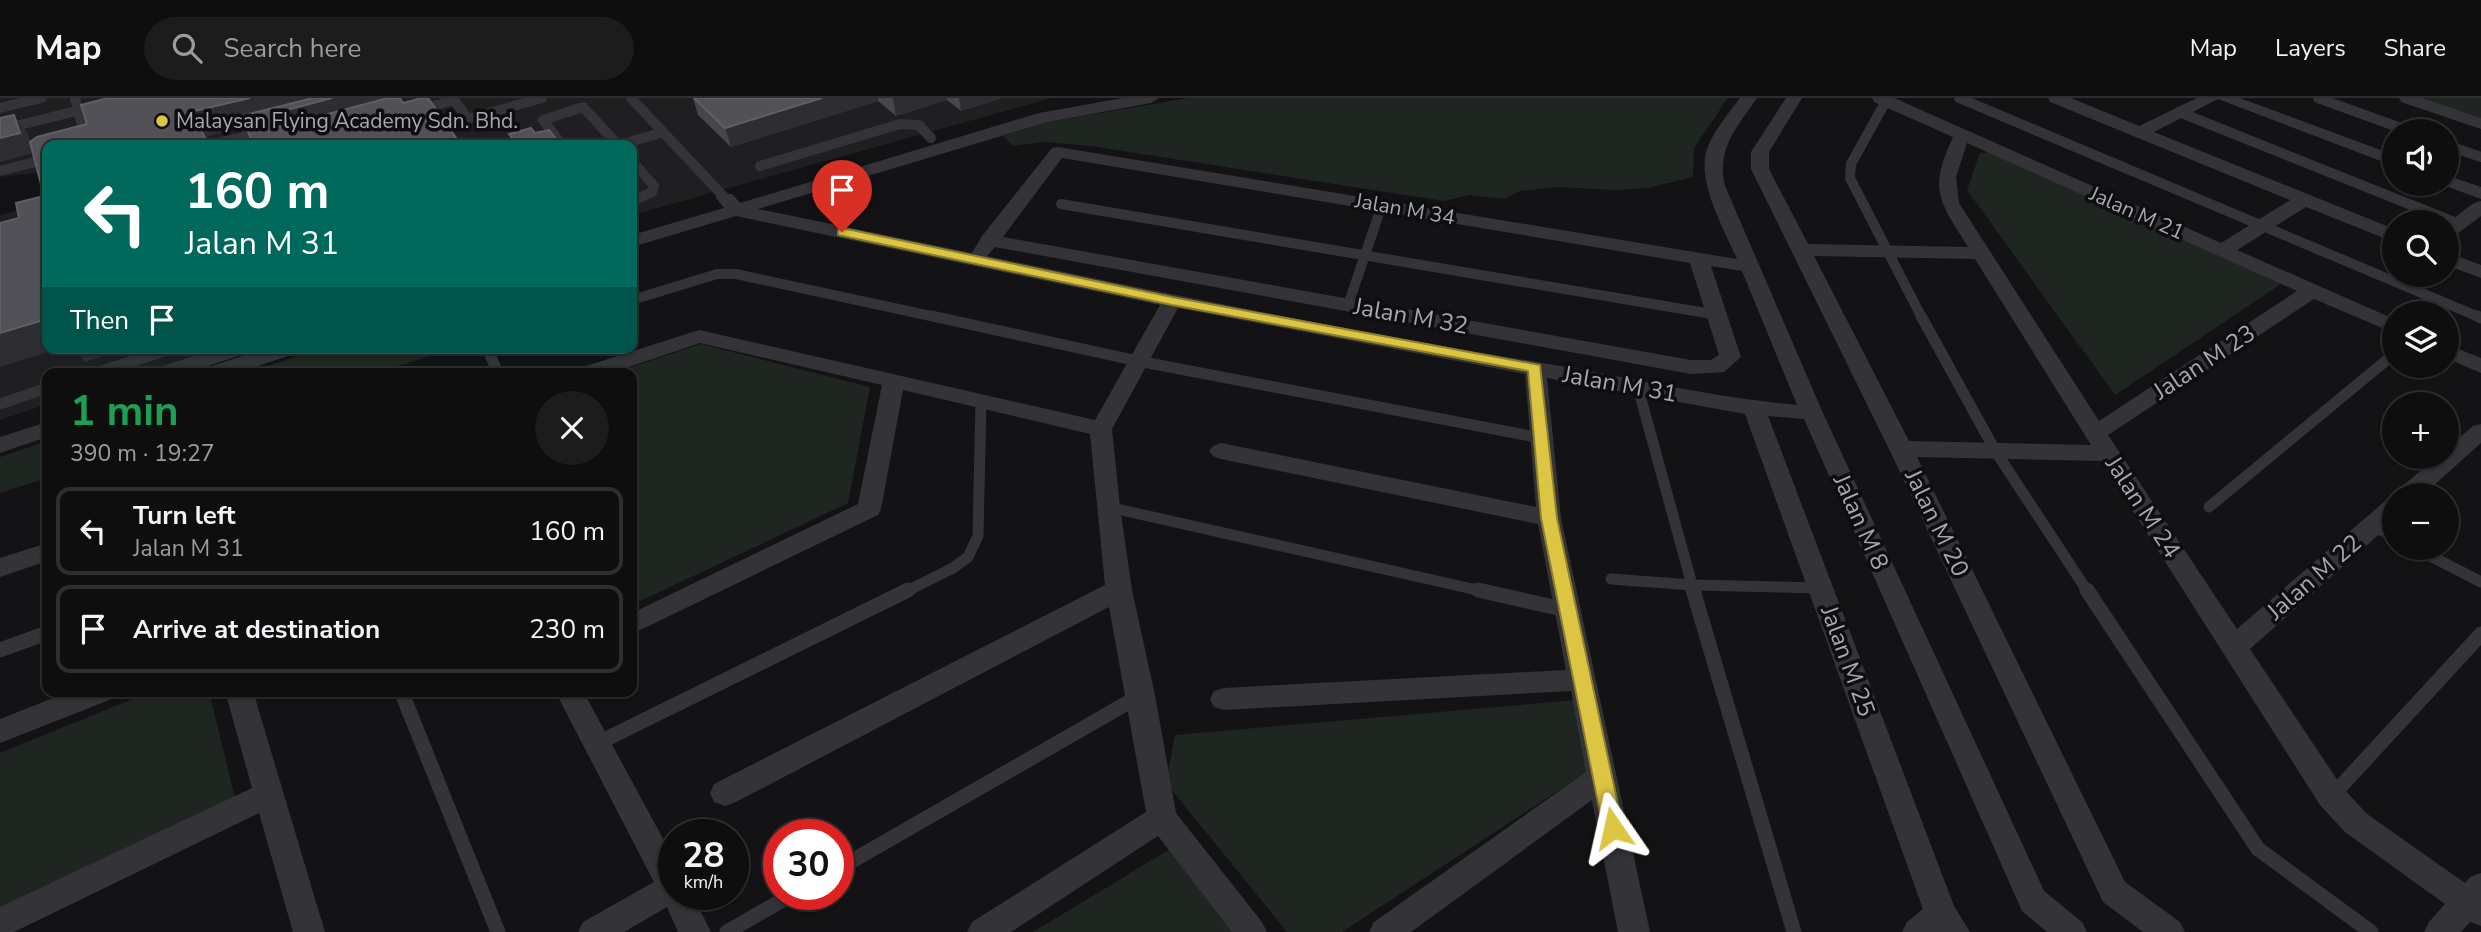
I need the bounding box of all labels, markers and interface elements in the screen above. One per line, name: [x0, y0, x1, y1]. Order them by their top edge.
search box: [144, 17, 634, 80]
text: Map: [35, 26, 102, 71]
icon: search: [168, 29, 206, 67]
text: Search here: [224, 31, 361, 66]
text: Map: [2190, 32, 2237, 64]
text: Layers: [2275, 32, 2346, 64]
text: Share: [2384, 32, 2446, 64]
place label: Malaysan Flying Academy Sdn. Bhd.: [176, 107, 518, 135]
marker: Malaysan Flying Academy Sdn. Bhd.: [154, 113, 170, 129]
map controls: [2382, 119, 2459, 560]
button: sound: [2382, 119, 2459, 196]
text: 160 m: [185, 158, 329, 225]
pin: [812, 160, 872, 232]
icon: left: [70, 168, 161, 259]
icon: arrive: [823, 171, 861, 209]
street label: Jalan M 21: [2084, 179, 2189, 246]
street label: Jalan M 34: [1352, 186, 1457, 232]
button: search: [2382, 210, 2459, 287]
text: Jalan M 31: [185, 222, 339, 265]
street label: Jalan M 32: [1350, 290, 1471, 342]
icon: arrive: [143, 301, 181, 339]
button: layers: [2382, 301, 2459, 378]
text: Then: [70, 303, 129, 338]
street label: Jalan M 23: [2146, 317, 2261, 407]
street label: Jalan M 31: [1559, 358, 1680, 410]
text: 1 min: [70, 383, 179, 440]
button: close: [535, 391, 609, 465]
button: +: [2382, 392, 2459, 469]
text: 390 m · 19:27: [70, 438, 215, 469]
street label: Jalan M 24: [2098, 449, 2188, 564]
street label: Jalan M 20: [1897, 463, 1977, 582]
street label: Jalan M 8: [1825, 468, 1896, 575]
button: −: [2382, 483, 2459, 560]
text: Turn left: [133, 498, 236, 533]
icon: left: [74, 512, 112, 550]
text: 160 m: [529, 514, 605, 549]
street label: Jalan M 22: [2259, 527, 2368, 628]
text: Jalan M 31: [133, 533, 244, 564]
street label: Jalan M 25: [1813, 600, 1883, 721]
icon: arrive: [74, 610, 112, 648]
text: Arrive at destination: [133, 612, 380, 647]
text: 230 m: [529, 612, 605, 647]
position arrow: [1576, 791, 1650, 865]
speed limit sign: 30: [763, 819, 854, 910]
text: 28: [682, 832, 725, 879]
text: km/h: [684, 870, 723, 894]

